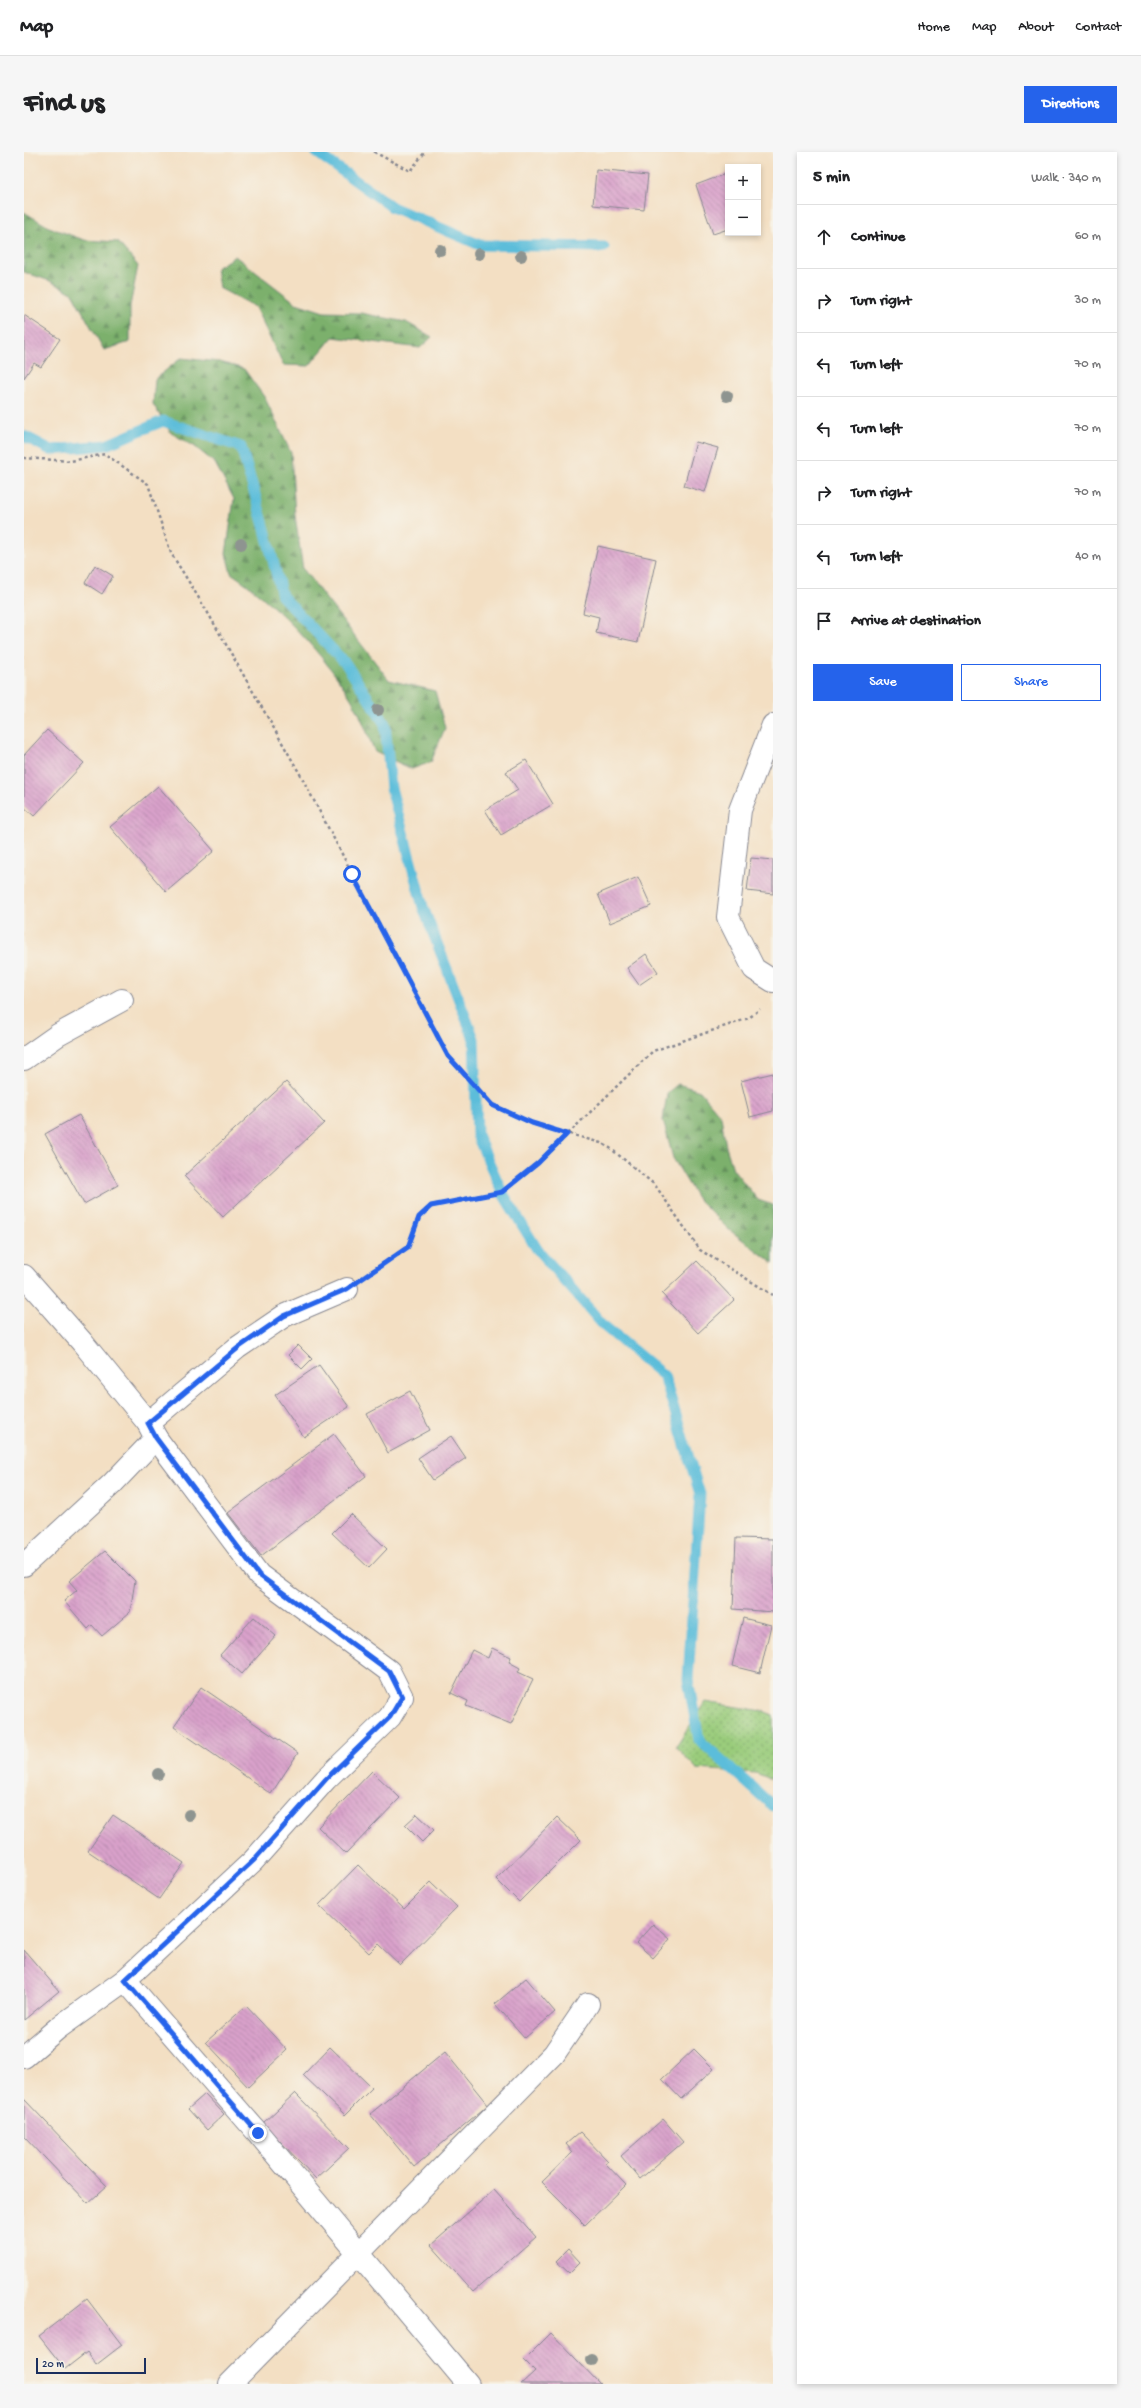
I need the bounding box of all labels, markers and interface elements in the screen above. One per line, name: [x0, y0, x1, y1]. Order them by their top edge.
text: Map: [20, 16, 53, 39]
text: Home: [918, 19, 950, 36]
text: Map: [972, 19, 996, 36]
text: About: [1018, 19, 1054, 36]
text: Contact: [1076, 19, 1121, 36]
button: Directions: [1024, 86, 1117, 123]
text: Find us: [24, 88, 104, 121]
map controls: [725, 164, 761, 236]
button: +: [725, 164, 761, 200]
text: 5 min: [813, 168, 850, 188]
text: Walk · 340 m: [1031, 171, 1101, 186]
button: −: [725, 200, 761, 236]
icon: ahead: [813, 226, 835, 248]
text: Continue: [851, 228, 905, 246]
text: 60 m: [1075, 229, 1101, 244]
icon: right: [813, 290, 835, 312]
text: Turn right: [851, 292, 911, 310]
text: 30 m: [1075, 293, 1101, 308]
icon: left: [813, 354, 835, 376]
text: Turn left: [851, 356, 902, 374]
text: 70 m: [1075, 357, 1101, 372]
icon: left: [813, 418, 835, 440]
text: Turn left: [851, 420, 902, 438]
text: 70 m: [1075, 421, 1101, 436]
icon: right: [813, 482, 835, 504]
text: Turn right: [851, 484, 911, 502]
text: 70 m: [1075, 485, 1101, 500]
icon: left: [813, 546, 835, 568]
text: Turn left: [851, 548, 902, 566]
text: 40 m: [1075, 549, 1101, 564]
icon: arrive: [813, 610, 835, 632]
text: Arrive at destination: [851, 612, 981, 630]
button: Save: [813, 664, 953, 701]
button: Share: [961, 664, 1101, 701]
route start: [343, 865, 361, 883]
route end: [249, 2124, 267, 2142]
scale bar: [36, 2356, 146, 2375]
text: 20 m: [42, 2359, 64, 2371]

